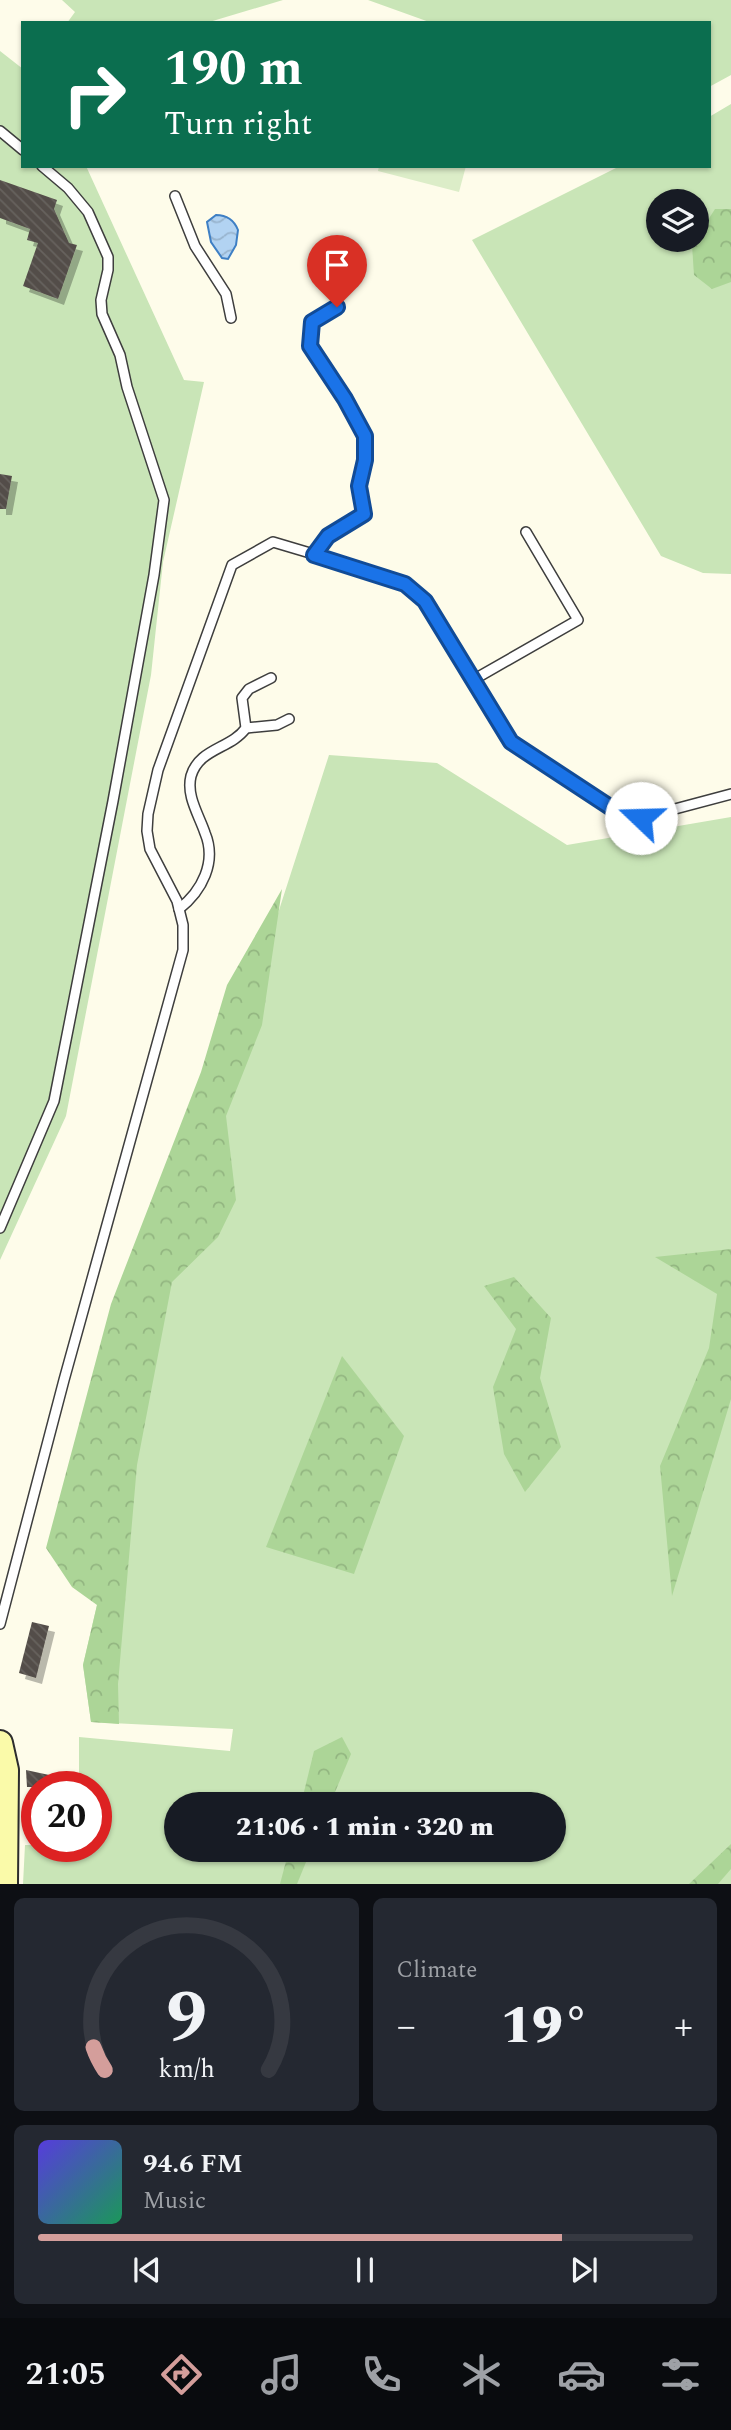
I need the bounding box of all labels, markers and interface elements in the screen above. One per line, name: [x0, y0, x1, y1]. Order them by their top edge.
text: 190 m: [164, 32, 303, 107]
icon: right: [49, 49, 140, 140]
text: Turn right: [164, 100, 312, 149]
map controls: [646, 189, 709, 252]
button: layers: [646, 189, 709, 252]
pin: [307, 235, 367, 307]
icon: arrive: [318, 246, 356, 284]
position arrow: [604, 781, 678, 855]
speed limit sign: 20: [21, 1771, 112, 1862]
text: 21:06 · 1 min · 320 m: [236, 1807, 494, 1847]
text: Climate: [397, 1953, 477, 1988]
text: 9: [166, 1964, 207, 2075]
text: 19°: [501, 1987, 589, 2066]
text: −: [397, 1998, 416, 2056]
text: +: [674, 1998, 693, 2056]
text: km/h: [158, 2051, 214, 2089]
text: 94.6 FM: [143, 2144, 243, 2184]
text: Music: [143, 2184, 206, 2219]
icon: previous: [128, 2251, 166, 2289]
icon: pause: [346, 2251, 384, 2289]
icon: next: [565, 2251, 603, 2289]
text: 21:05: [25, 2350, 106, 2399]
icon: directions: [157, 2350, 206, 2399]
icon: music: [257, 2350, 306, 2399]
icon: phone: [357, 2350, 406, 2399]
icon: climate: [457, 2350, 506, 2399]
icon: car: [557, 2350, 606, 2399]
icon: filters: [656, 2350, 705, 2399]

